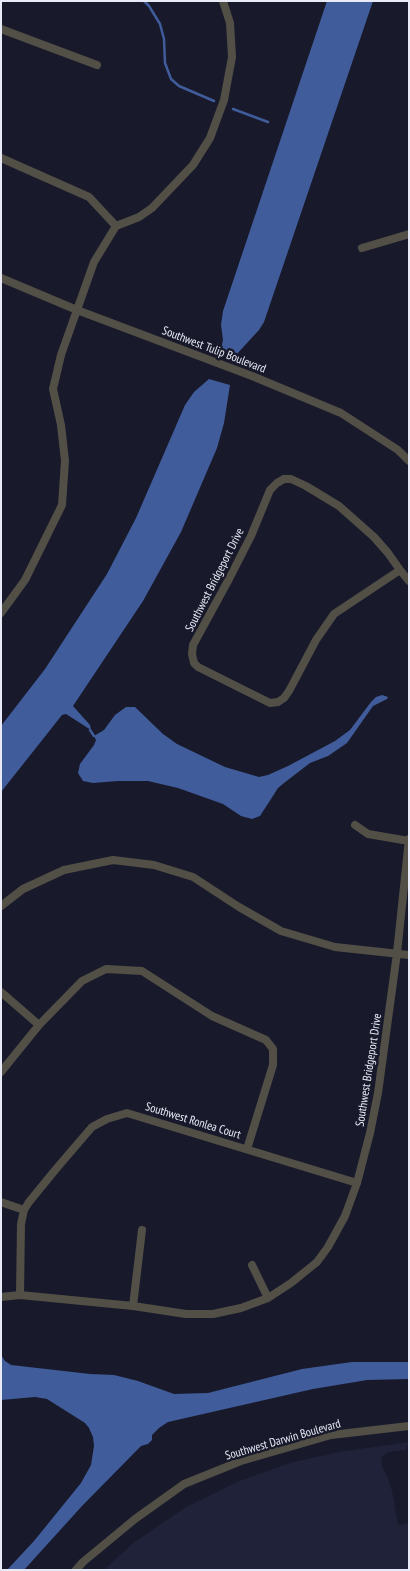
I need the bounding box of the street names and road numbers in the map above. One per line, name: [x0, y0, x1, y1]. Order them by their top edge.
street label: Southwest Tulip Boulevard: [160, 324, 268, 376]
street label: Southwest Bridgeport Drive: [183, 526, 247, 634]
street label: Southwest Bridgeport Drive: [353, 1012, 385, 1128]
street label: Southwest Ronlea Court: [143, 1100, 243, 1142]
street label: Southwest Darwin Boulevard: [224, 1417, 342, 1463]

